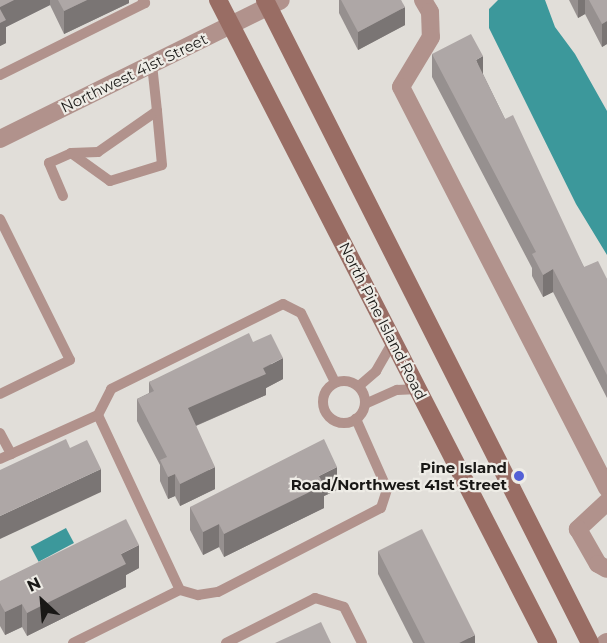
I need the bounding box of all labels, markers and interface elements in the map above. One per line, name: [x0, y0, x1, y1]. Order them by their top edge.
street label: Northwest 41st Street: [58, 30, 210, 116]
street label: North Pine Island Road: [335, 239, 431, 403]
place label: Pine Island Road/Northwest 41st Street: [291, 458, 507, 493]
marker: Pine Island Road/Northwest 41st Street: [512, 469, 526, 483]
north arrow: [12, 571, 72, 631]
text: N: [24, 573, 44, 596]

